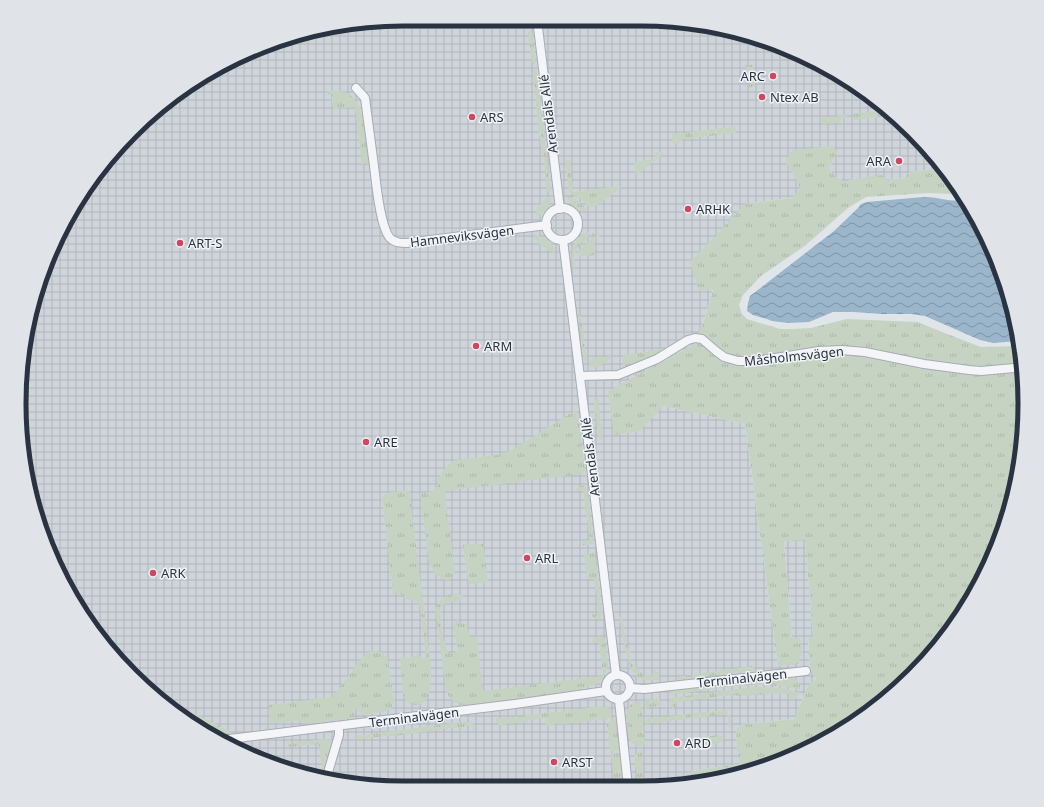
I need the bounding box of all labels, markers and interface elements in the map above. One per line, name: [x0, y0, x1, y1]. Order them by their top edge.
place label: ARC: [740, 67, 765, 85]
marker: ARC: [768, 71, 778, 81]
street label: Arendals Allé: [534, 74, 562, 154]
place label: Ntex AB: [770, 88, 819, 106]
marker: Ntex AB: [757, 92, 767, 102]
place label: ARS: [480, 108, 504, 126]
marker: ARS: [467, 112, 477, 122]
place label: ARA: [866, 152, 892, 170]
marker: ARA: [894, 156, 904, 166]
place label: ARHK: [696, 200, 731, 218]
marker: ARHK: [683, 204, 693, 214]
street label: Hamneviksvägen: [409, 221, 515, 251]
place label: ART-S: [188, 234, 222, 252]
marker: ART-S: [175, 238, 185, 248]
place label: ARM: [484, 337, 512, 355]
marker: ARM: [471, 341, 481, 351]
street label: Måsholmsvägen: [743, 342, 845, 370]
street label: Arendals Allé: [576, 417, 604, 497]
place label: ARE: [374, 433, 398, 451]
marker: ARE: [361, 437, 371, 447]
place label: ARL: [535, 549, 558, 567]
marker: ARL: [522, 553, 532, 563]
place label: ARK: [161, 564, 186, 582]
marker: ARK: [148, 568, 158, 578]
street label: Terminalvägen: [696, 664, 788, 692]
street label: Terminalvägen: [368, 703, 460, 731]
place label: ARD: [685, 734, 711, 752]
marker: ARD: [672, 738, 682, 748]
place label: ARST: [562, 753, 594, 771]
marker: ARST: [549, 757, 559, 767]

